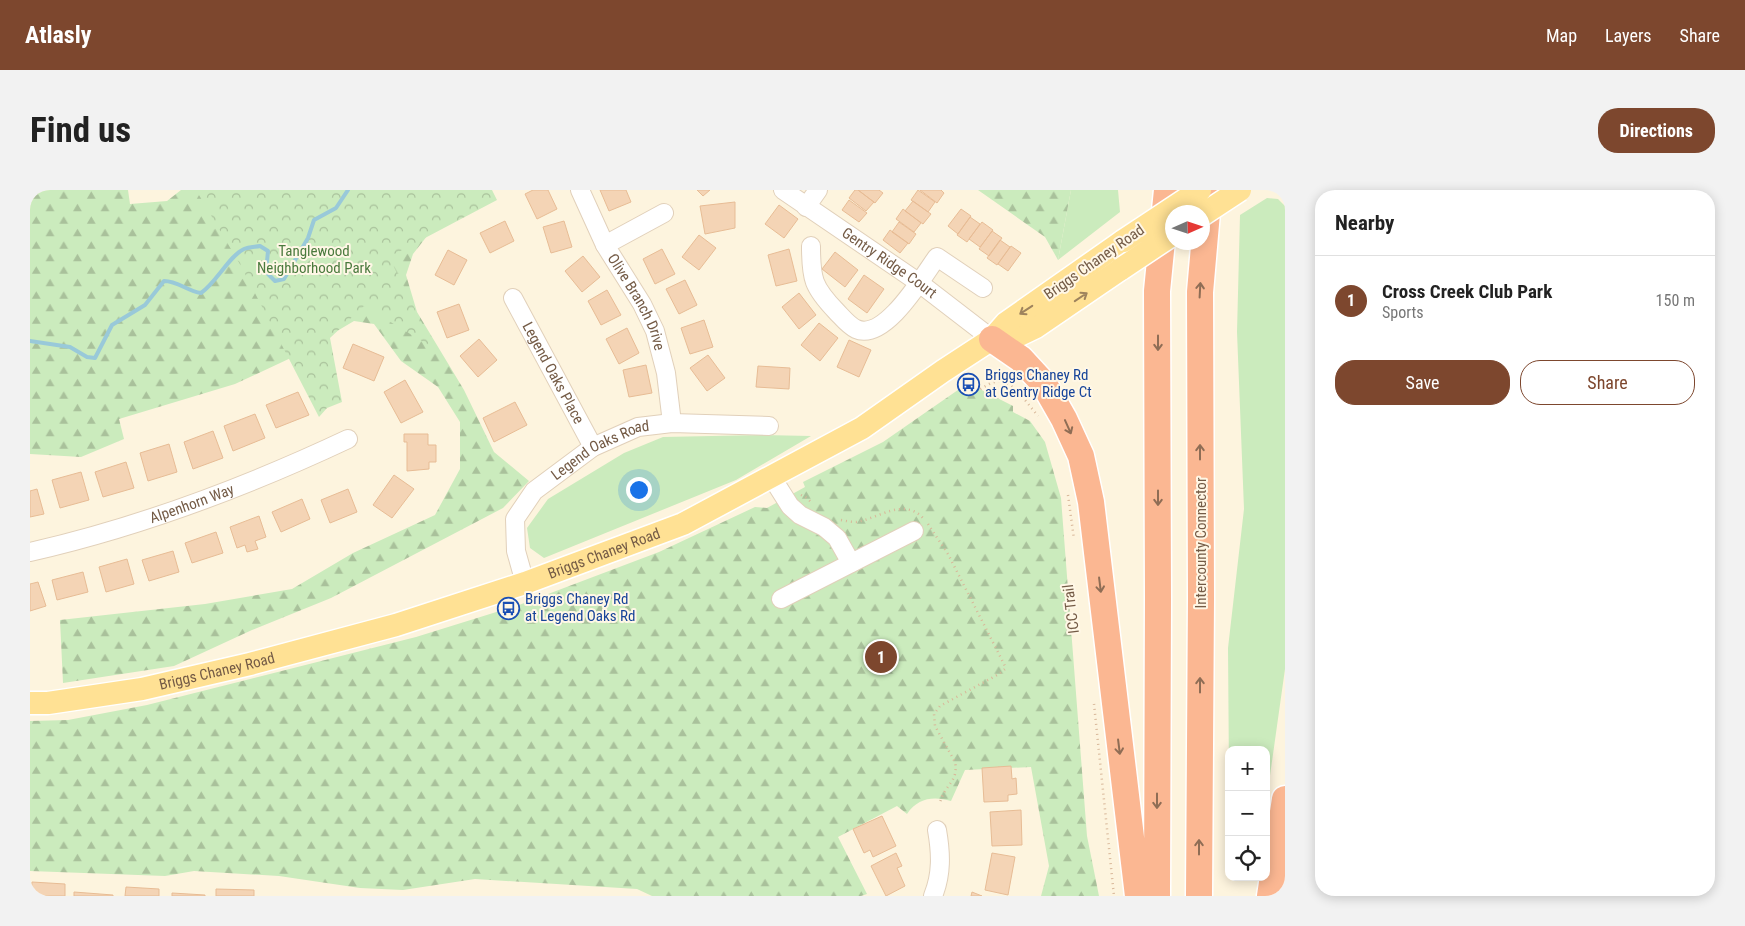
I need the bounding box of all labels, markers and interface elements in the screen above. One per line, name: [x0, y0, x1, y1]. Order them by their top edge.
text: Atlasly: [25, 21, 91, 49]
text: Map: [1546, 25, 1577, 46]
text: Layers: [1605, 25, 1652, 46]
text: Share: [1680, 25, 1720, 46]
button: Directions: [1598, 108, 1715, 153]
text: Find us: [30, 110, 131, 151]
north arrow: [1165, 205, 1210, 250]
text: Nearby: [1335, 211, 1394, 235]
street label: Briggs Chaney Road: [1040, 221, 1148, 303]
street label: Gentry Ridge Court: [838, 224, 940, 302]
park label: Tanglewood Neighborhood Park: [257, 242, 371, 277]
street label: Olive Branch Drive: [604, 250, 669, 352]
text: Cross Creek Club Park: [1382, 280, 1552, 303]
one-way arrow: [1196, 282, 1205, 298]
one-way arrow: [1074, 291, 1088, 302]
text: 1: [1347, 291, 1355, 310]
text: 150 m: [1656, 291, 1695, 310]
text: Sports: [1382, 303, 1424, 322]
one-way arrow: [1020, 305, 1034, 315]
street label: Legend Oaks Place: [519, 319, 588, 427]
one-way arrow: [1153, 335, 1163, 351]
button: Save: [1335, 360, 1510, 405]
button: Share: [1520, 360, 1695, 405]
place label: Briggs Chaney Rd at Gentry Ridge Ct: [985, 366, 1092, 401]
bus stop icon: Briggs Chaney Rd at Gentry Ridge Ct: [957, 372, 981, 396]
street label: Legend Oaks Road: [548, 417, 650, 484]
one-way arrow: [1063, 419, 1073, 434]
one-way arrow: [1195, 445, 1205, 461]
your location: [626, 477, 652, 503]
street label: Intercounty Connector: [1192, 477, 1210, 608]
street label: Alpenhorn Way: [147, 480, 237, 527]
one-way arrow: [1153, 490, 1163, 506]
street label: Briggs Chaney Road: [545, 524, 663, 583]
one-way arrow: [1095, 577, 1105, 593]
street label: ICC Trail: [1059, 583, 1083, 635]
place label: Briggs Chaney Rd at Legend Oaks Rd: [525, 590, 635, 625]
bus stop icon: Briggs Chaney Rd at Legend Oaks Rd: [497, 596, 521, 620]
pin: 1: [865, 638, 897, 676]
street label: Briggs Chaney Road: [157, 649, 277, 694]
one-way arrow: [1195, 677, 1205, 694]
one-way arrow: [1114, 738, 1124, 754]
map controls: [1225, 746, 1270, 881]
button: +: [1225, 746, 1270, 791]
button: −: [1225, 791, 1270, 836]
one-way arrow: [1152, 792, 1162, 809]
button: locate: [1225, 836, 1270, 881]
one-way arrow: [1194, 840, 1204, 856]

